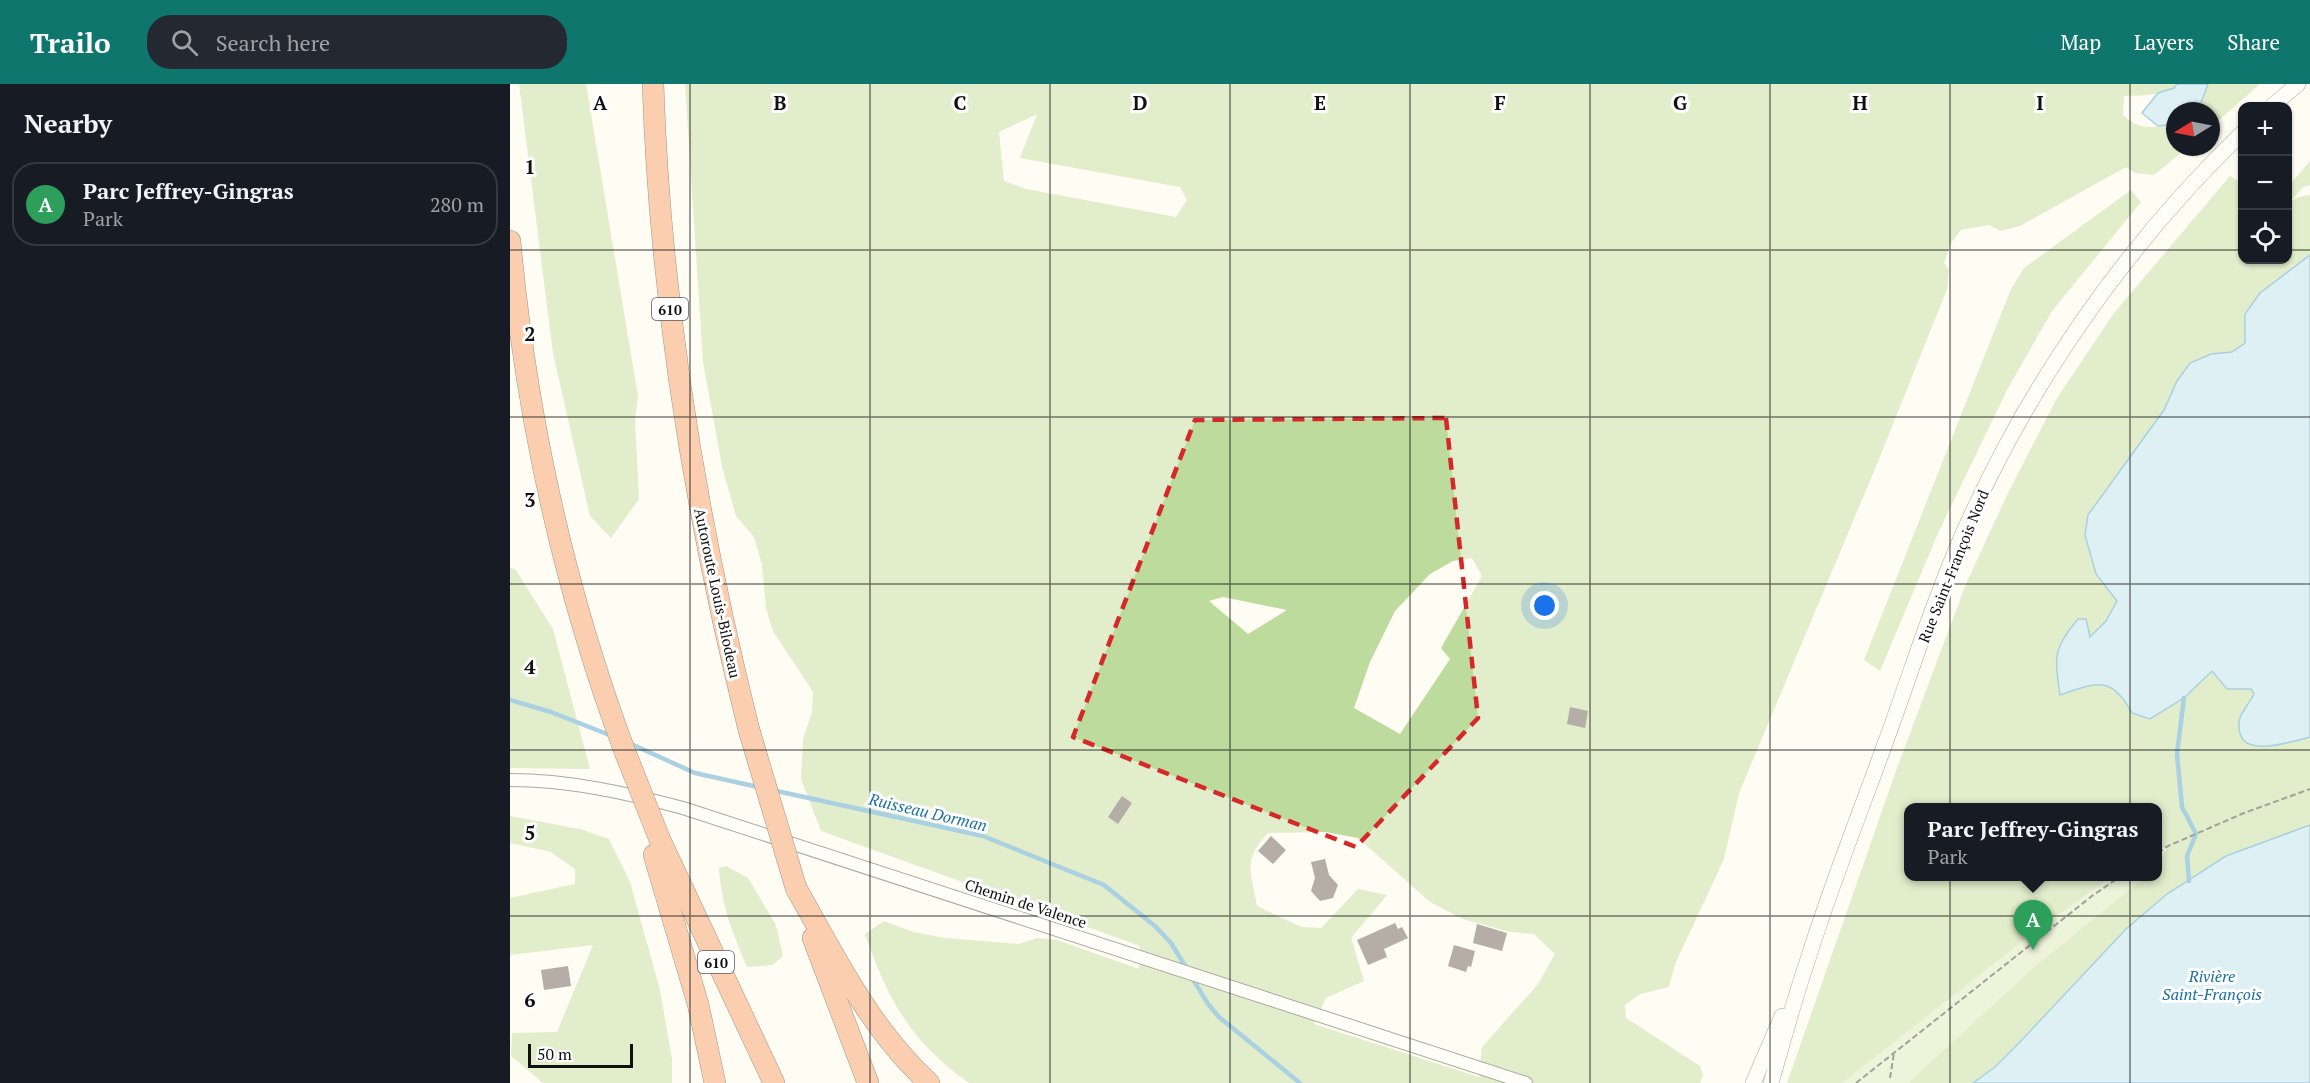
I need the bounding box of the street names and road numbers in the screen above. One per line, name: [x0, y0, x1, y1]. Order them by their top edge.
road number: 610: [652, 298, 688, 320]
street label: Rue Saint-François Nord: [1913, 487, 1993, 645]
street label: Autoroute Louis-Bilodeau: [690, 506, 746, 680]
street label: Chemin de Valence: [963, 874, 1089, 932]
road number: 610: [698, 951, 734, 973]

